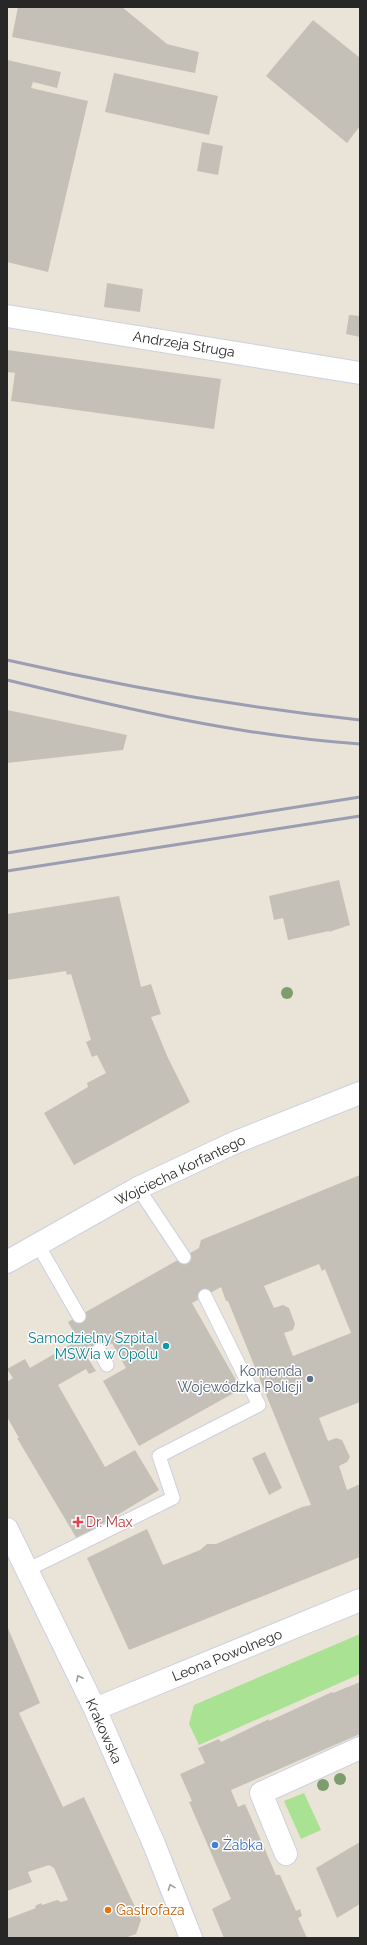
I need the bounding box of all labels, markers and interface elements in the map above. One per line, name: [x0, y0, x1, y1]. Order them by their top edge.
street label: Andrzeja Struga: [132, 328, 236, 360]
street label: Wojciecha Korfantego: [112, 1131, 248, 1209]
place label: Samodzielny Szpital MSWia w Opolu: [28, 1330, 158, 1362]
marker: Samodzielny Szpital MSWia w Opolu: [161, 1341, 171, 1351]
place label: Komenda Wojewódzka Policji: [177, 1363, 302, 1395]
marker: Komenda Wojewódzka Policji: [305, 1374, 315, 1384]
place label: Dr. Max: [86, 1514, 133, 1530]
marker: Dr. Max: [73, 1517, 83, 1527]
street label: Leona Powolnego: [170, 1626, 284, 1684]
one-way arrow: [77, 1674, 84, 1682]
street label: Krakowska: [83, 1696, 125, 1766]
place label: Żabka: [223, 1835, 263, 1853]
marker: Żabka: [210, 1840, 220, 1850]
one-way arrow: [167, 1883, 175, 1890]
place label: Gastrofaza: [116, 1902, 185, 1918]
marker: Gastrofaza: [103, 1905, 113, 1915]

